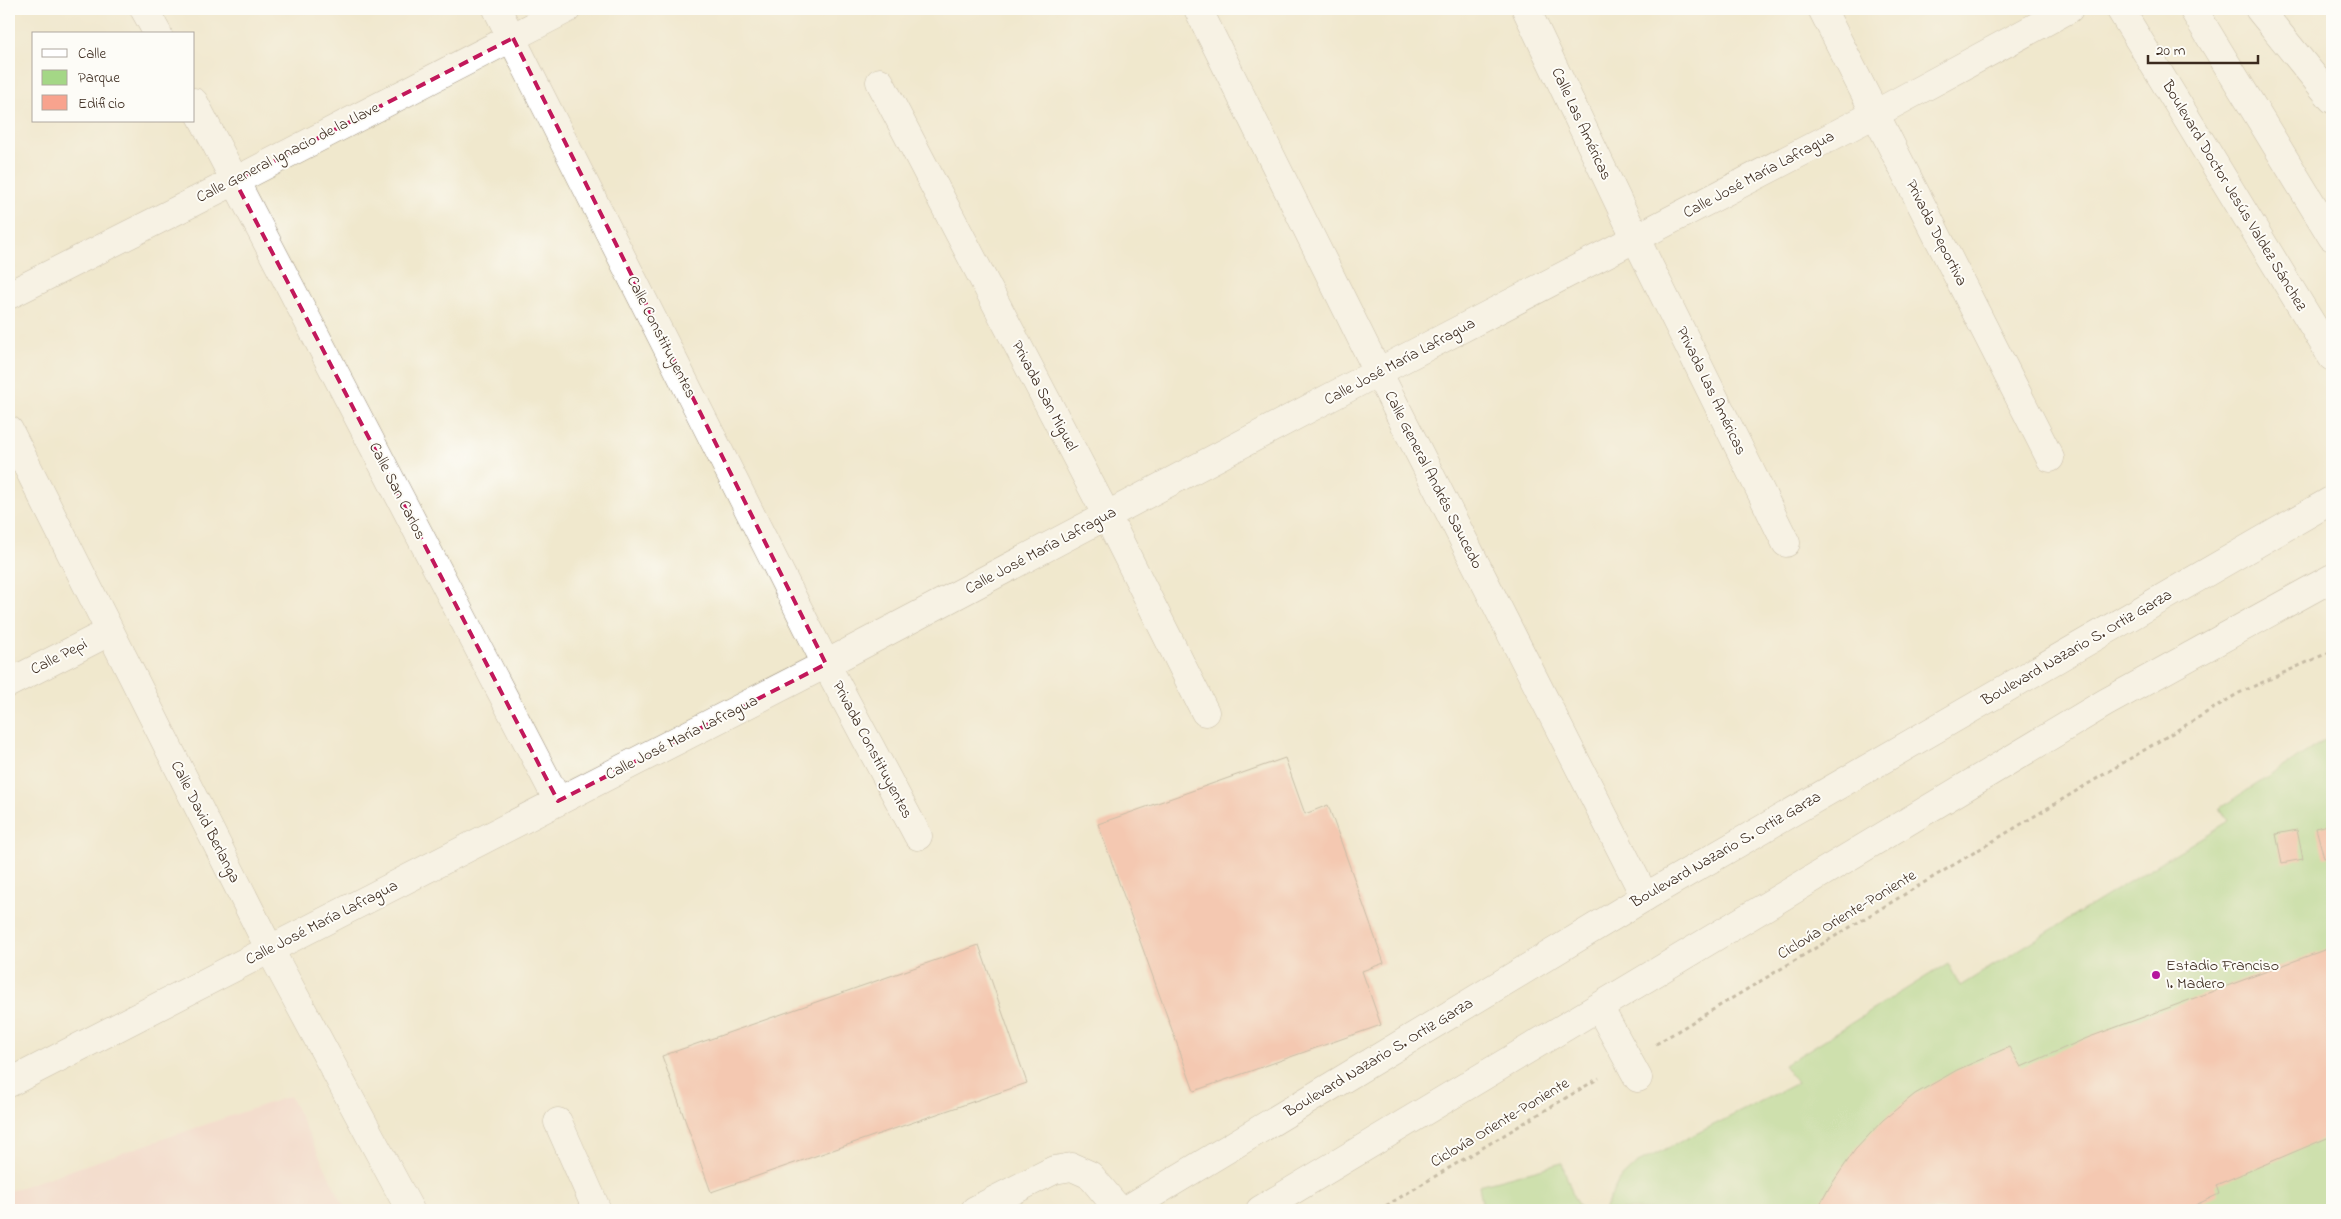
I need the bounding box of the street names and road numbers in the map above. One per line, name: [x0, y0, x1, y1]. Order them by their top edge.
street label: Calle Las Américas: [1544, 64, 1618, 184]
street label: Boulevard Doctor Jesús Valdez Sánchez: [2155, 75, 2313, 316]
street label: Calle General Ignacio de la Llave: [192, 96, 385, 210]
street label: Calle José María Lafragua: [1679, 125, 1839, 225]
street label: Privada Deportiva: [1899, 176, 1973, 290]
street label: Calle Constituyentes: [620, 272, 702, 402]
street label: Calle José María Lafragua: [1320, 312, 1480, 412]
street label: Privada Las Américas: [1669, 323, 1753, 459]
street label: Privada San Miguel: [1005, 336, 1083, 456]
street label: Calle General Andrés Saucedo: [1378, 387, 1488, 573]
street label: Calle San Carlos: [362, 438, 432, 544]
street label: Calle José María Lafragua: [961, 501, 1121, 601]
street label: Boulevard Nazario S. Ortiz Garza: [1976, 583, 2177, 713]
street label: Calle Pepi: [26, 632, 92, 682]
street label: Privada Constituyentes: [825, 677, 919, 823]
street label: Calle José María Lafragua: [602, 689, 762, 787]
street label: Calle David Berlanga: [164, 757, 246, 887]
street label: Boulevard Nazario S. Ortiz Garza: [1625, 785, 1826, 915]
street label: Ciclovía Oriente-Poniente: [1773, 863, 1922, 966]
street label: Calle José María Lafragua: [242, 874, 402, 972]
street label: Boulevard Nazario S. Ortiz Garza: [1279, 992, 1478, 1125]
street label: Ciclovía Oriente-Poniente: [1426, 1071, 1575, 1174]

